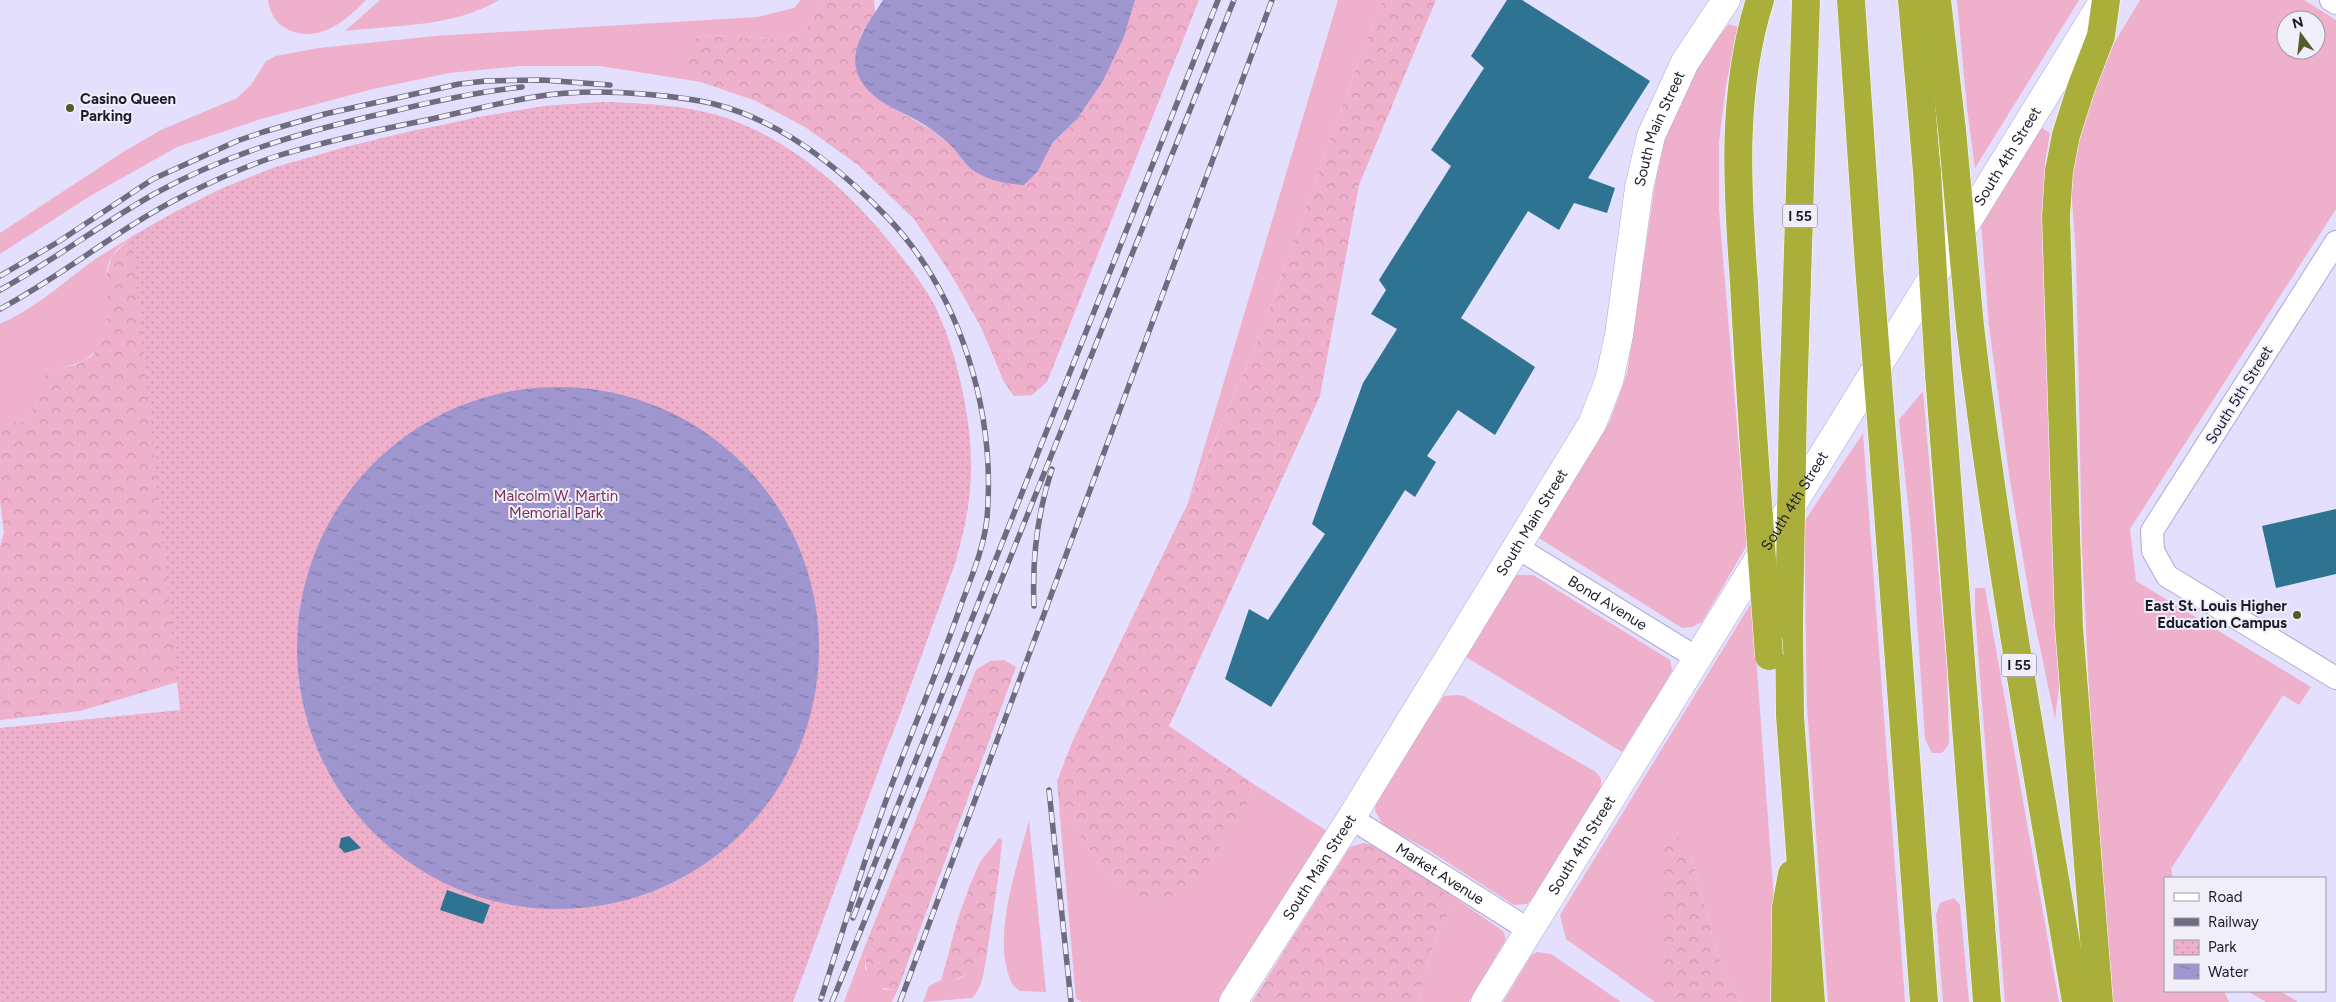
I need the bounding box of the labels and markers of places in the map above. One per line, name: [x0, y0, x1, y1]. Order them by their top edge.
place label: Casino Queen Parking: [80, 90, 176, 125]
marker: Casino Queen Parking: [64, 102, 76, 114]
place label: East St. Louis Higher Education Campus: [2145, 597, 2287, 632]
marker: East St. Louis Higher Education Campus: [2291, 609, 2303, 621]

